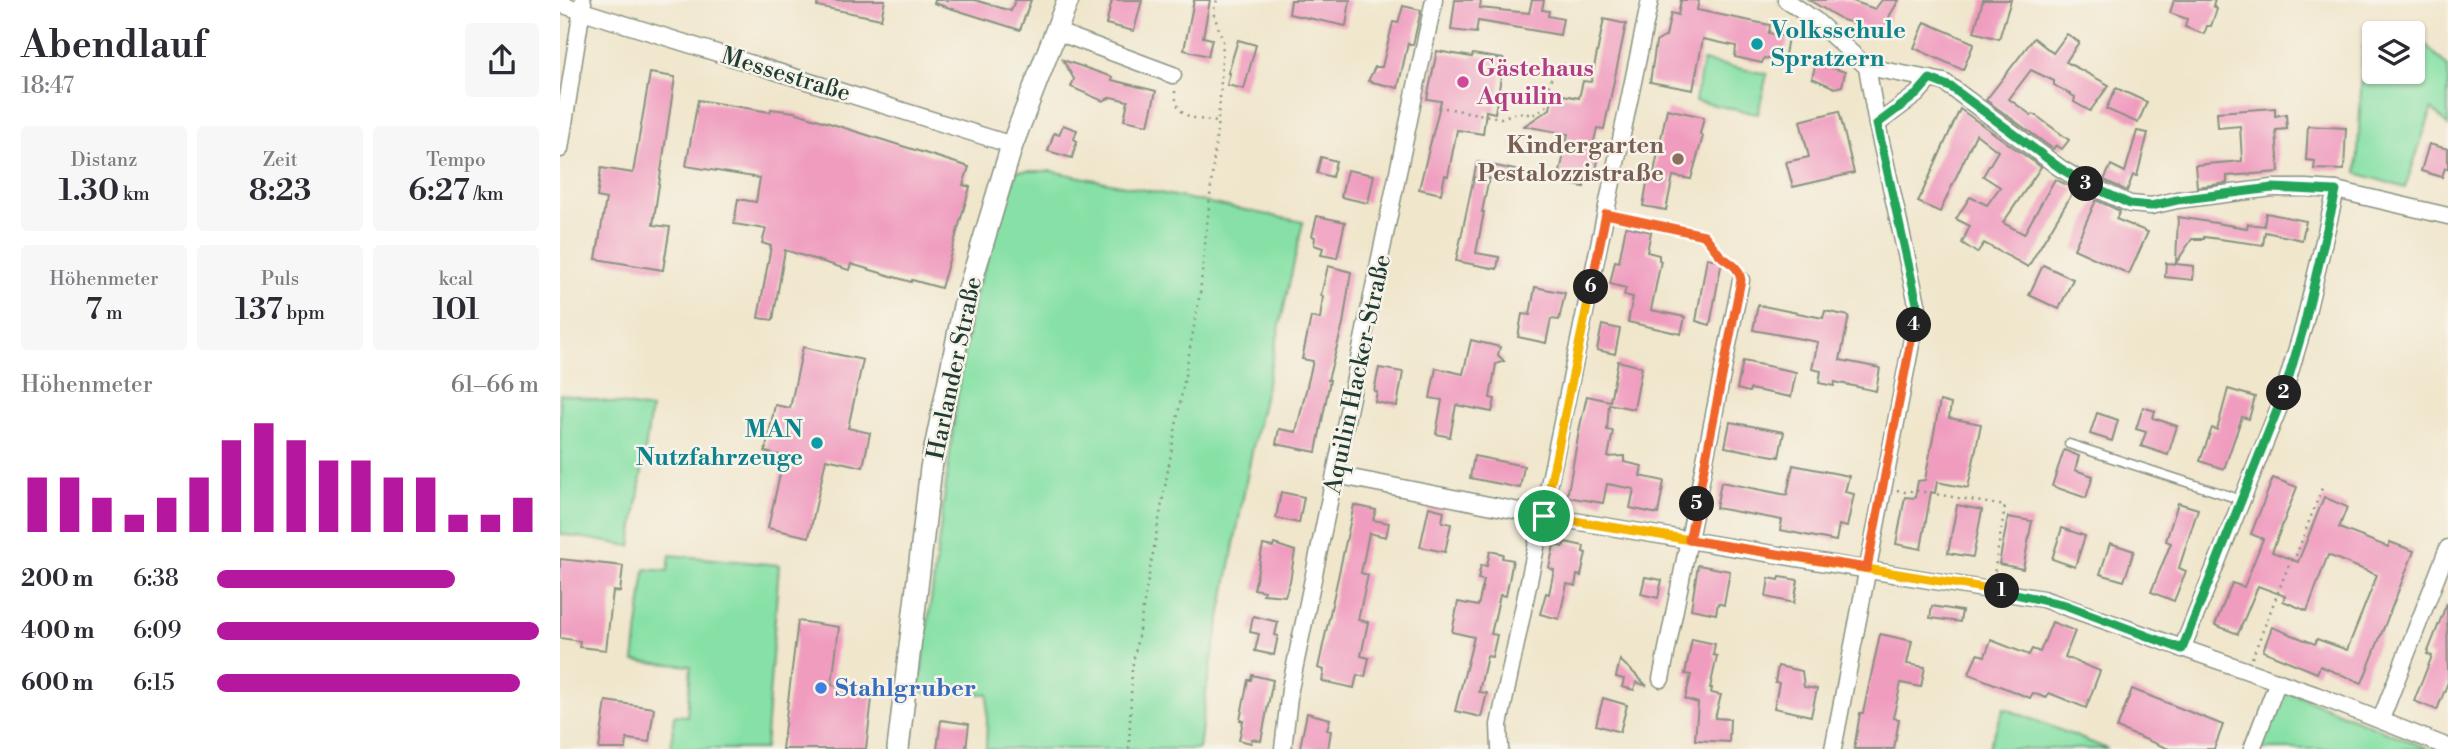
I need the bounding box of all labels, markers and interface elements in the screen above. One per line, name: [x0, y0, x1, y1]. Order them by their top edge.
place label: Volksschule Spratzern: [1770, 16, 1906, 74]
map controls: [2362, 21, 2425, 84]
button: layers: [2362, 21, 2425, 84]
text: Abendlauf: [21, 22, 206, 69]
button: share: [465, 23, 539, 97]
marker: Volksschule Spratzern: [1749, 36, 1765, 52]
street label: Messestraße: [717, 41, 854, 109]
place label: Gästehaus Aquilin: [1476, 54, 1594, 112]
text: 18:47: [21, 72, 74, 100]
marker: Gästehaus Aquilin: [1455, 74, 1471, 90]
place label: Kindergarten Pestalozzistraße: [1478, 131, 1664, 189]
text: Distanz: [71, 148, 137, 172]
text: Zeit: [263, 148, 297, 172]
text: Tempo: [426, 148, 486, 172]
marker: Kindergarten Pestalozzistraße: [1670, 151, 1686, 167]
pin: 3: [2068, 166, 2104, 202]
text: 3: [2080, 171, 2091, 195]
text: 1.30: [58, 172, 119, 210]
text: 8:23: [249, 172, 311, 210]
text: 6:27: [408, 172, 470, 210]
text: km: [119, 182, 150, 206]
text: /km: [470, 182, 504, 206]
street label: Aquilin Hacker-Straße: [1318, 252, 1398, 498]
text: Höhenmeter: [50, 267, 158, 291]
text: Puls: [261, 267, 299, 291]
text: kcal: [439, 267, 473, 291]
pin: 6: [1574, 270, 1608, 304]
street label: Harlander Straße: [921, 274, 989, 462]
text: 6: [1585, 274, 1596, 298]
text: 7: [85, 291, 102, 329]
text: 137: [235, 291, 283, 329]
text: 101: [432, 291, 480, 329]
text: m: [102, 301, 123, 325]
text: bpm: [283, 301, 325, 325]
pin: 4: [1896, 308, 1932, 342]
text: 4: [1907, 312, 1920, 336]
text: Höhenmeter: [21, 371, 153, 399]
text: 61–66 m: [451, 371, 539, 399]
pin: 2: [2266, 376, 2302, 410]
text: 2: [2278, 380, 2289, 404]
place label: MAN Nutzfahrzeuge: [636, 415, 803, 473]
marker: MAN Nutzfahrzeuge: [809, 435, 825, 451]
pin: [1514, 486, 1574, 546]
pin: 5: [1680, 486, 1714, 522]
text: 5: [1691, 491, 1702, 515]
icon: arrive: [1525, 497, 1563, 535]
text: 200 m: [21, 565, 93, 593]
text: 6:38: [133, 565, 179, 593]
pin: 1: [1984, 574, 2020, 608]
text: 1: [1997, 578, 2006, 602]
text: 400 m: [21, 617, 94, 645]
text: 6:09: [133, 617, 181, 645]
text: 600 m: [21, 669, 94, 697]
text: 6:15: [133, 669, 175, 697]
place label: Stahlgruber: [835, 674, 976, 704]
marker: Stahlgruber: [813, 680, 829, 696]

